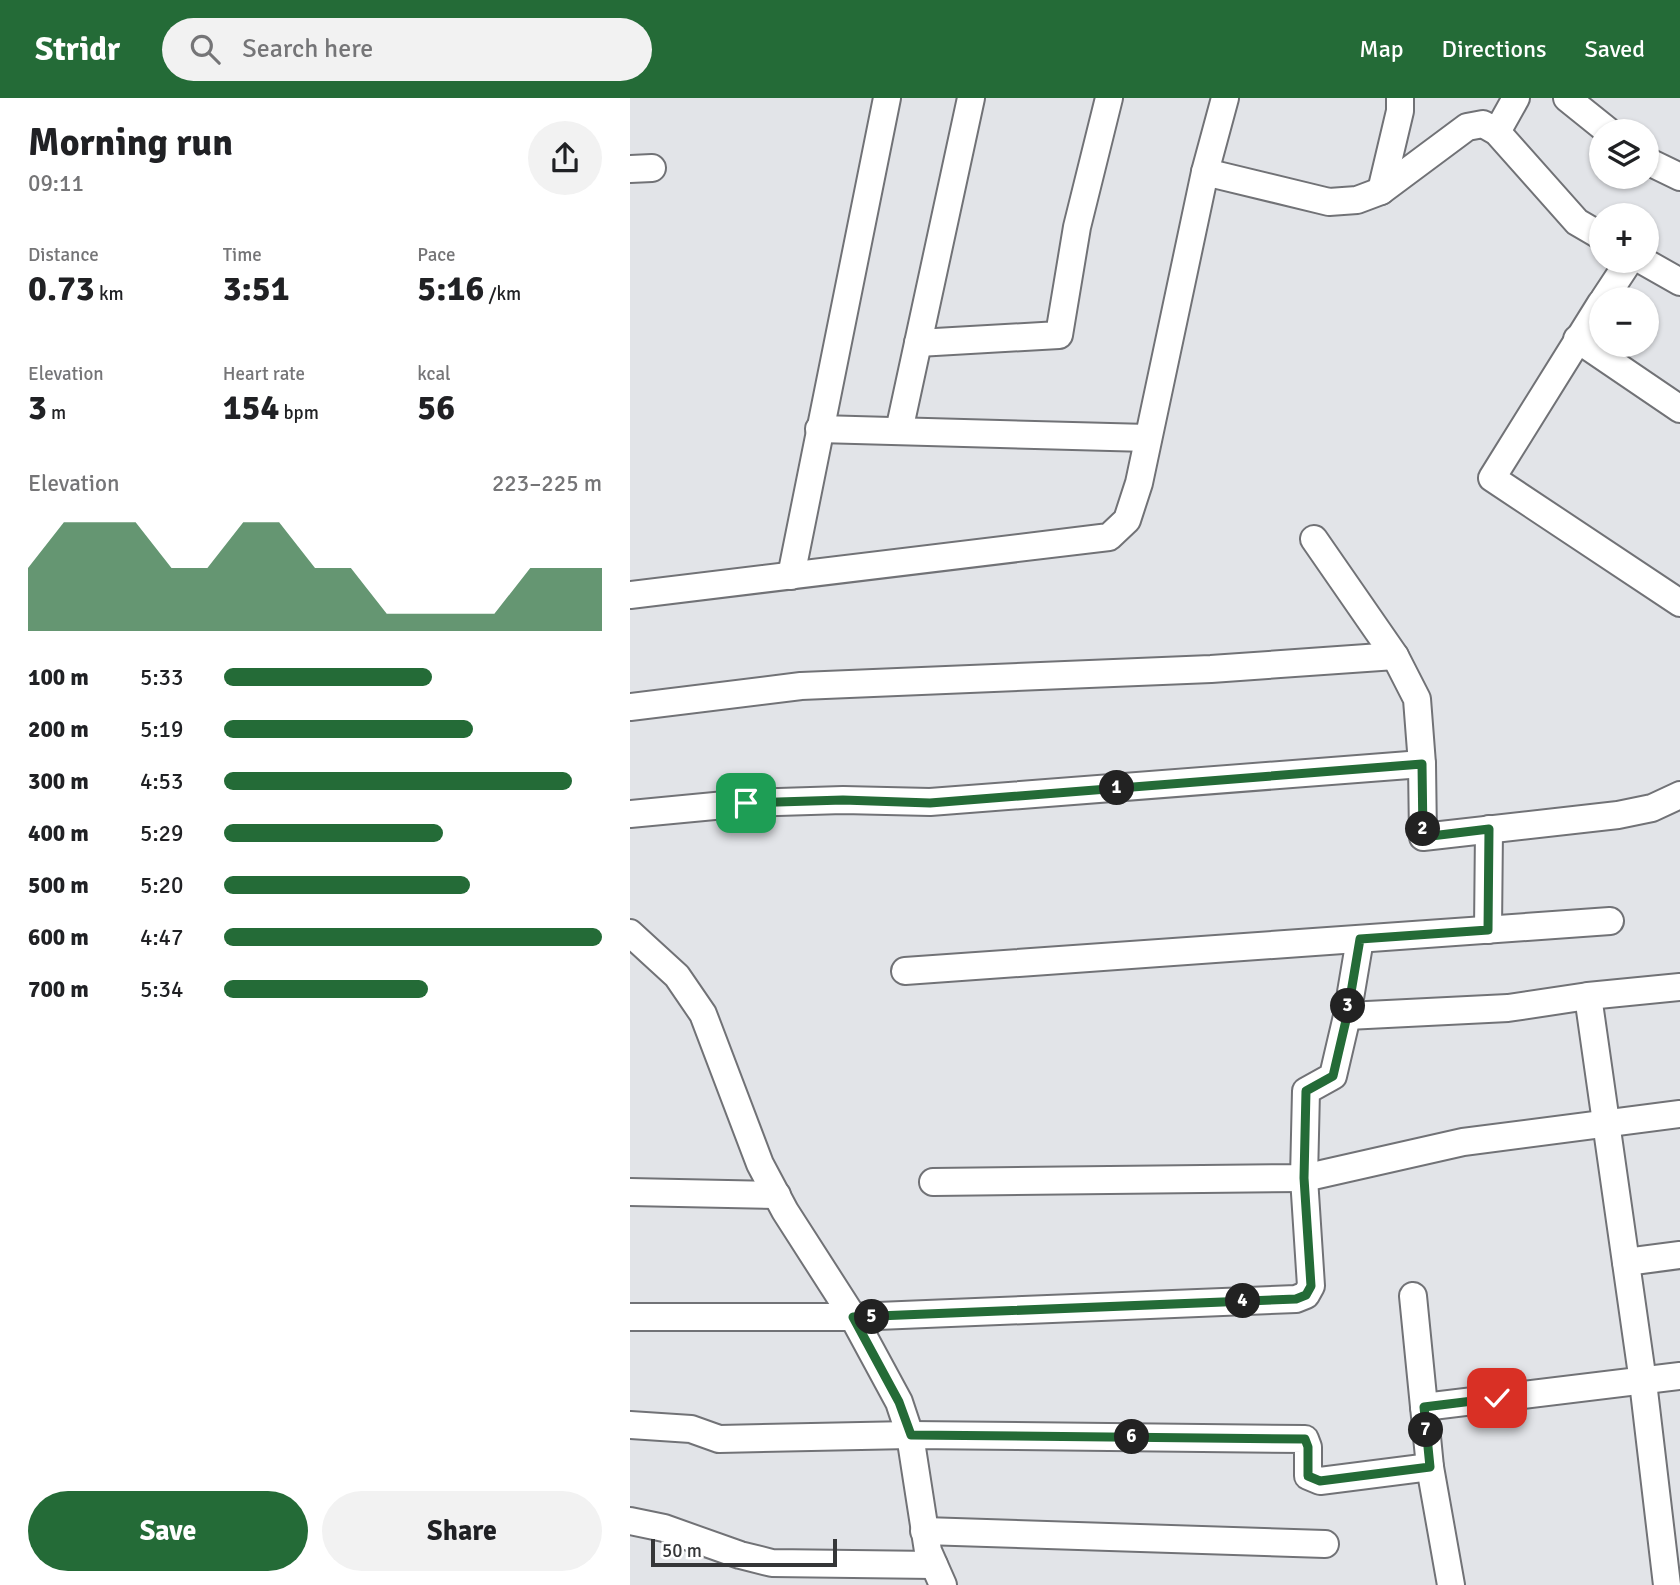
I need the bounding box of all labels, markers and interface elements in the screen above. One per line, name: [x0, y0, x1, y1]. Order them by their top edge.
search box: [162, 18, 652, 81]
text: Stridr: [35, 29, 120, 70]
icon: search: [186, 30, 224, 68]
text: Search here: [242, 33, 373, 65]
text: Map: [1359, 34, 1404, 64]
text: Directions: [1442, 34, 1547, 64]
text: Saved: [1585, 34, 1645, 64]
text: Morning run: [28, 119, 233, 166]
map controls: [1589, 119, 1659, 357]
button: layers: [1589, 119, 1659, 189]
button: share: [528, 121, 602, 195]
text: 09:11: [28, 169, 84, 198]
button: +: [1589, 203, 1659, 273]
text: Distance: [28, 243, 99, 267]
text: Time: [223, 243, 262, 267]
text: Pace: [417, 243, 456, 267]
text: 0.73: [28, 267, 95, 310]
text: 3:51: [223, 267, 290, 310]
text: 5:16: [417, 267, 484, 310]
text: km: [95, 282, 124, 306]
text: /km: [484, 282, 521, 306]
button: −: [1589, 287, 1659, 357]
text: Elevation: [28, 362, 104, 386]
text: Heart rate: [223, 362, 305, 386]
text: kcal: [417, 362, 451, 386]
text: 3: [28, 386, 47, 429]
text: 154: [223, 386, 279, 429]
text: 56: [417, 386, 455, 429]
text: m: [47, 401, 66, 425]
text: bpm: [279, 401, 319, 425]
text: Elevation: [28, 469, 120, 498]
text: 223–225 m: [492, 469, 602, 498]
text: 100 m: [28, 663, 89, 692]
text: 5:33: [140, 663, 183, 692]
text: 200 m: [28, 715, 89, 744]
text: 5:19: [140, 715, 183, 744]
text: 300 m: [28, 767, 89, 796]
text: 4:53: [140, 767, 183, 796]
pin: 1: [1100, 770, 1134, 806]
pin: [716, 773, 776, 833]
text: 1: [1111, 775, 1122, 799]
icon: arrive: [727, 784, 765, 822]
pin: 2: [1406, 812, 1440, 846]
text: 2: [1417, 816, 1428, 840]
text: 400 m: [28, 819, 89, 848]
text: 5:29: [140, 819, 183, 848]
text: 500 m: [28, 871, 89, 900]
text: 5:20: [140, 871, 183, 900]
text: 600 m: [28, 923, 89, 952]
text: 4:47: [140, 923, 183, 952]
text: 700 m: [28, 975, 89, 1004]
text: 5:34: [140, 975, 183, 1004]
pin: 3: [1330, 988, 1366, 1024]
text: 3: [1342, 993, 1353, 1017]
pin: 4: [1226, 1284, 1260, 1318]
text: 4: [1237, 1288, 1248, 1312]
pin: 5: [854, 1300, 890, 1334]
text: 5: [866, 1304, 877, 1328]
pin: [1467, 1368, 1527, 1428]
icon: check: [1478, 1379, 1516, 1417]
pin: 7: [1408, 1412, 1444, 1448]
text: 7: [1420, 1417, 1431, 1441]
pin: 6: [1114, 1420, 1150, 1454]
text: 6: [1126, 1424, 1137, 1448]
button: Save: [28, 1491, 308, 1571]
button: Share: [322, 1491, 602, 1571]
scale bar: [651, 1536, 836, 1568]
text: 50 m: [662, 1539, 702, 1563]

